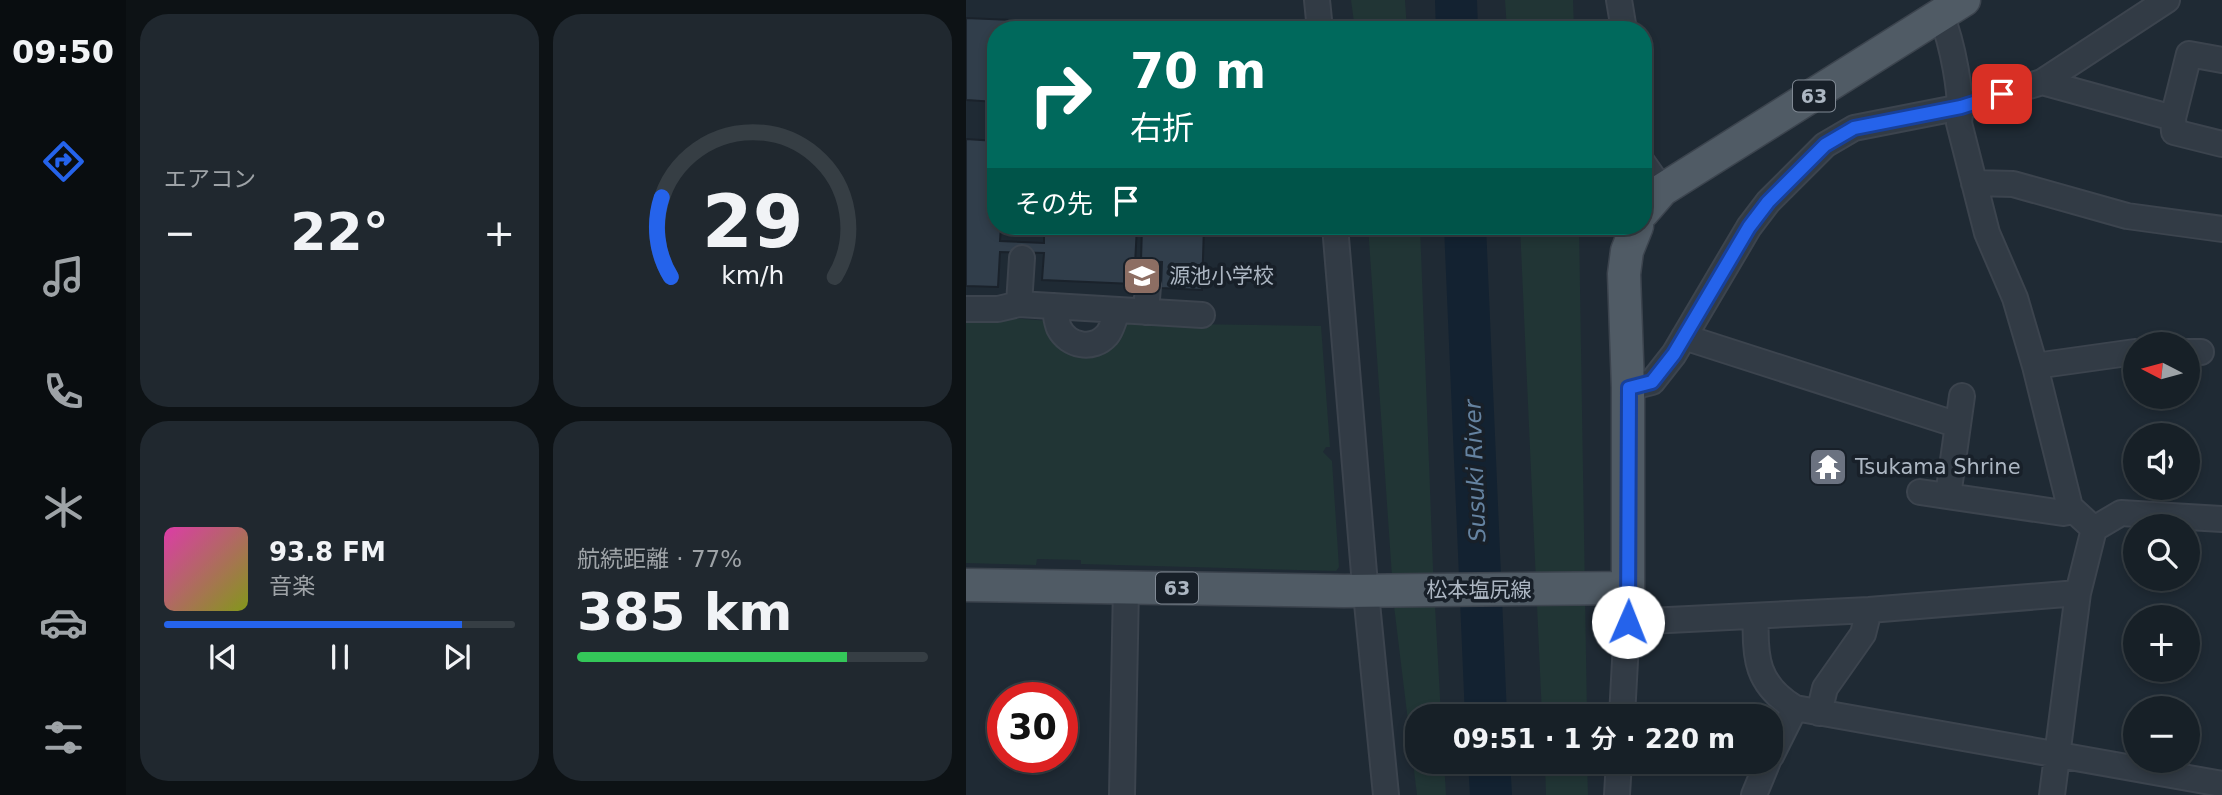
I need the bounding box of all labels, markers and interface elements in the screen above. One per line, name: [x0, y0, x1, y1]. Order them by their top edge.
text: 09:50: [12, 33, 114, 71]
text: 70 m: [1130, 43, 1266, 100]
icon: right: [1015, 49, 1106, 140]
pin: [1972, 64, 2032, 124]
icon: arrive: [1983, 75, 2021, 113]
road number: 63: [1793, 80, 1835, 111]
text: 右折: [1130, 109, 1194, 147]
icon: directions: [39, 137, 88, 186]
text: エアコン: [164, 166, 256, 192]
text: 29: [702, 179, 803, 264]
icon: arrive: [1107, 182, 1145, 220]
text: その先: [1015, 189, 1093, 219]
text: 22°: [290, 202, 389, 262]
text: −: [164, 211, 196, 255]
text: +: [483, 211, 515, 255]
icon: music: [39, 252, 88, 301]
school or university icon: 源池小学校: [1121, 255, 1163, 297]
text: km/h: [721, 260, 784, 289]
place label: 源池小学校: [1169, 264, 1274, 288]
north arrow: [2123, 332, 2200, 410]
map controls: [2123, 332, 2200, 773]
icon: phone: [39, 367, 88, 416]
water label: Susuki River: [1459, 398, 1490, 543]
button: sound: [2123, 423, 2200, 500]
temple icon: Tsukama Shrine: [1807, 446, 1849, 488]
place label: Tsukama Shrine: [1854, 455, 2021, 479]
icon: climate: [39, 483, 88, 532]
button: search: [2123, 514, 2200, 591]
text: 93.8 FM: [269, 537, 386, 567]
text: 航続距離 · 77%: [577, 546, 742, 572]
road number: 63: [1156, 572, 1198, 604]
text: 音楽: [269, 573, 315, 599]
street label: 松本塩尻線: [1427, 578, 1532, 602]
text: 385 km: [577, 582, 792, 642]
position arrow: [1591, 585, 1665, 659]
icon: car: [39, 598, 88, 647]
button: +: [2123, 605, 2200, 682]
icon: previous: [204, 638, 242, 676]
icon: pause: [321, 638, 359, 676]
icon: next: [438, 638, 476, 676]
speed limit sign: 30: [987, 682, 1078, 773]
button: −: [2123, 696, 2200, 773]
icon: filters: [39, 713, 88, 762]
text: 09:51 · 1 分 · 220 m: [1453, 724, 1735, 754]

